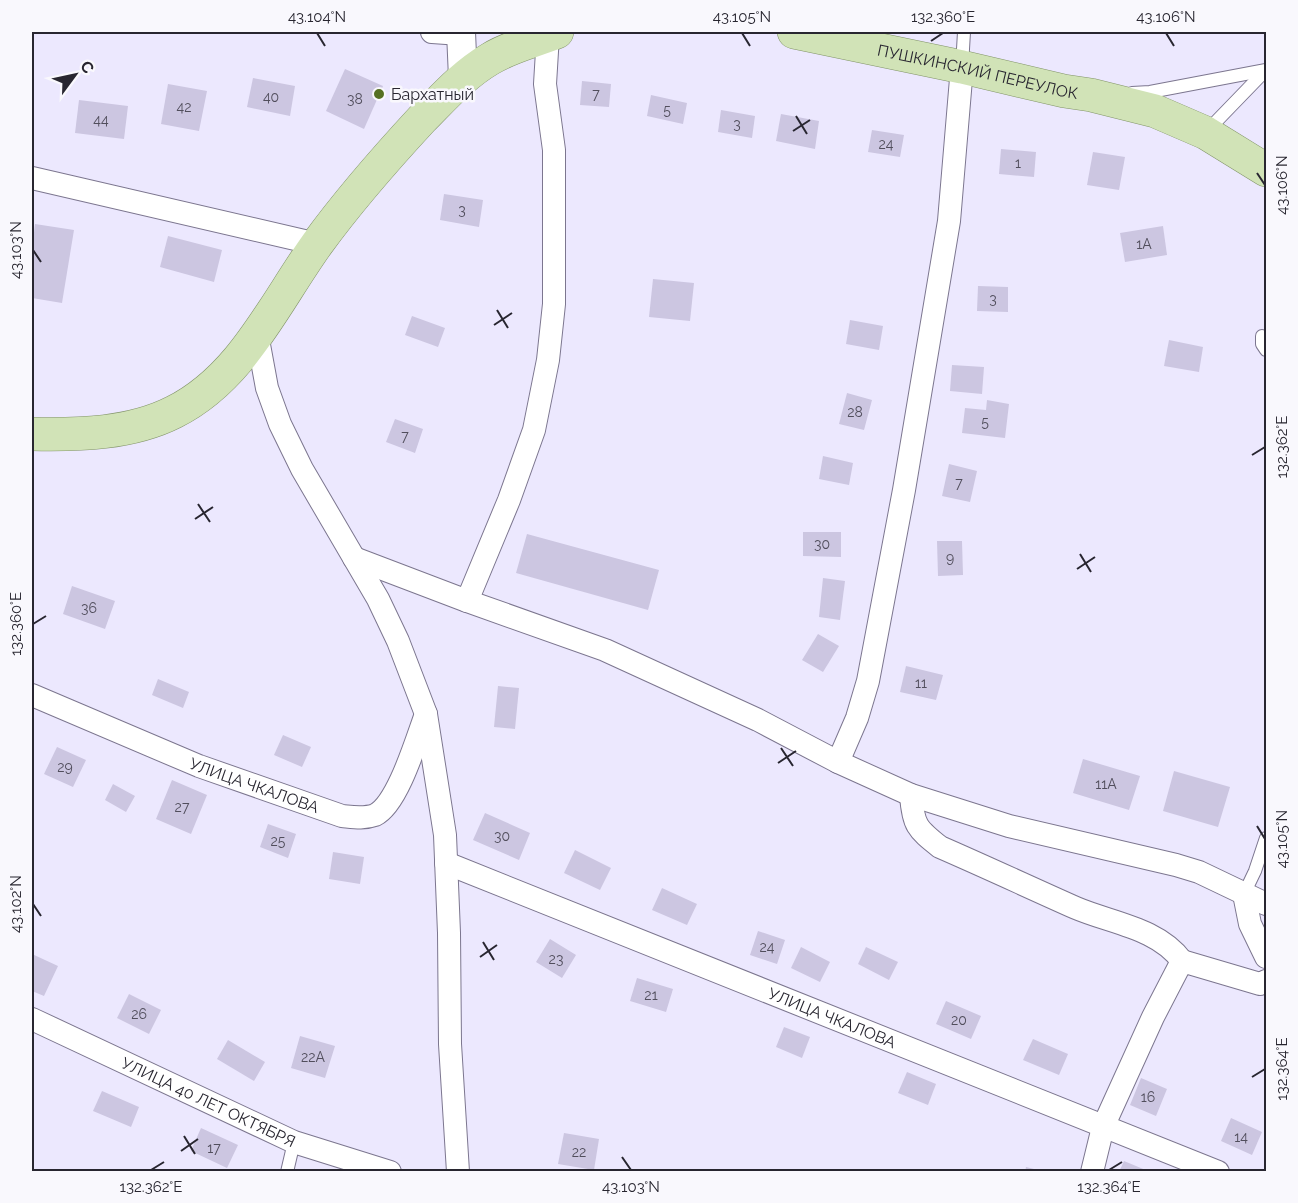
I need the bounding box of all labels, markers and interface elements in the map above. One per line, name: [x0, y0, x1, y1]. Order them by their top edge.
text: 43.104°N: [288, 8, 346, 26]
text: 43.105°N: [713, 8, 771, 26]
text: 132.360°E: [911, 8, 975, 26]
text: 43.106°N: [1136, 8, 1196, 26]
street label: ПУШКИНСКИЙ ПЕРЕУЛОК: [876, 40, 1079, 102]
north arrow: [45, 45, 105, 105]
text: С: [76, 57, 98, 77]
place label: Бархатный: [391, 85, 474, 104]
house number: 7: [592, 86, 600, 102]
marker: Бархатный: [372, 87, 386, 101]
house number: 40: [263, 89, 279, 105]
house number: 38: [347, 91, 363, 107]
house number: 42: [177, 99, 191, 115]
house number: 5: [663, 102, 671, 118]
house number: 44: [93, 112, 109, 128]
house number: 3: [733, 116, 741, 132]
house number: 24: [879, 136, 894, 152]
house number: 1: [1015, 155, 1021, 171]
text: 43.106°N: [1273, 155, 1291, 215]
house number: 3: [458, 202, 466, 218]
text: 43.103°N: [7, 221, 25, 279]
house number: 1А: [1136, 236, 1152, 252]
house number: 3: [989, 291, 997, 307]
house number: 28: [847, 404, 863, 420]
house number: 5: [981, 414, 989, 430]
text: 132.362°E: [1273, 416, 1291, 478]
house number: 7: [401, 428, 409, 444]
house number: 7: [955, 475, 963, 491]
house number: 30: [814, 536, 830, 552]
house number: 9: [946, 550, 954, 566]
text: 132.360°E: [7, 592, 25, 656]
house number: 36: [81, 600, 97, 616]
house number: 11: [915, 675, 927, 691]
street label: УЛИЦА ЧКАЛОВА: [187, 754, 322, 817]
house number: 29: [57, 759, 73, 775]
house number: 11А: [1095, 776, 1117, 792]
house number: 27: [175, 799, 190, 815]
text: 43.105°N: [1273, 810, 1291, 868]
house number: 30: [494, 828, 510, 844]
house number: 25: [271, 833, 286, 849]
text: 43.102°N: [7, 875, 25, 933]
house number: 24: [760, 939, 775, 955]
house number: 23: [549, 951, 563, 967]
street label: УЛИЦА ЧКАЛОВА: [766, 983, 899, 1052]
house number: 21: [644, 987, 658, 1003]
house number: 26: [131, 1006, 147, 1022]
house number: 20: [951, 1012, 967, 1028]
text: 132.364°E: [1273, 1037, 1291, 1101]
house number: 22А: [301, 1049, 326, 1065]
street label: УЛИЦА 40 ЛЕТ ОКТЯБРЯ: [119, 1053, 298, 1151]
house number: 16: [1141, 1089, 1155, 1105]
house number: 14: [1234, 1129, 1248, 1145]
house number: 17: [207, 1140, 221, 1156]
house number: 22: [572, 1144, 586, 1160]
text: 132.362°E: [120, 1178, 182, 1196]
text: 43.103°N: [602, 1178, 660, 1196]
text: 132.364°E: [1077, 1178, 1141, 1196]

